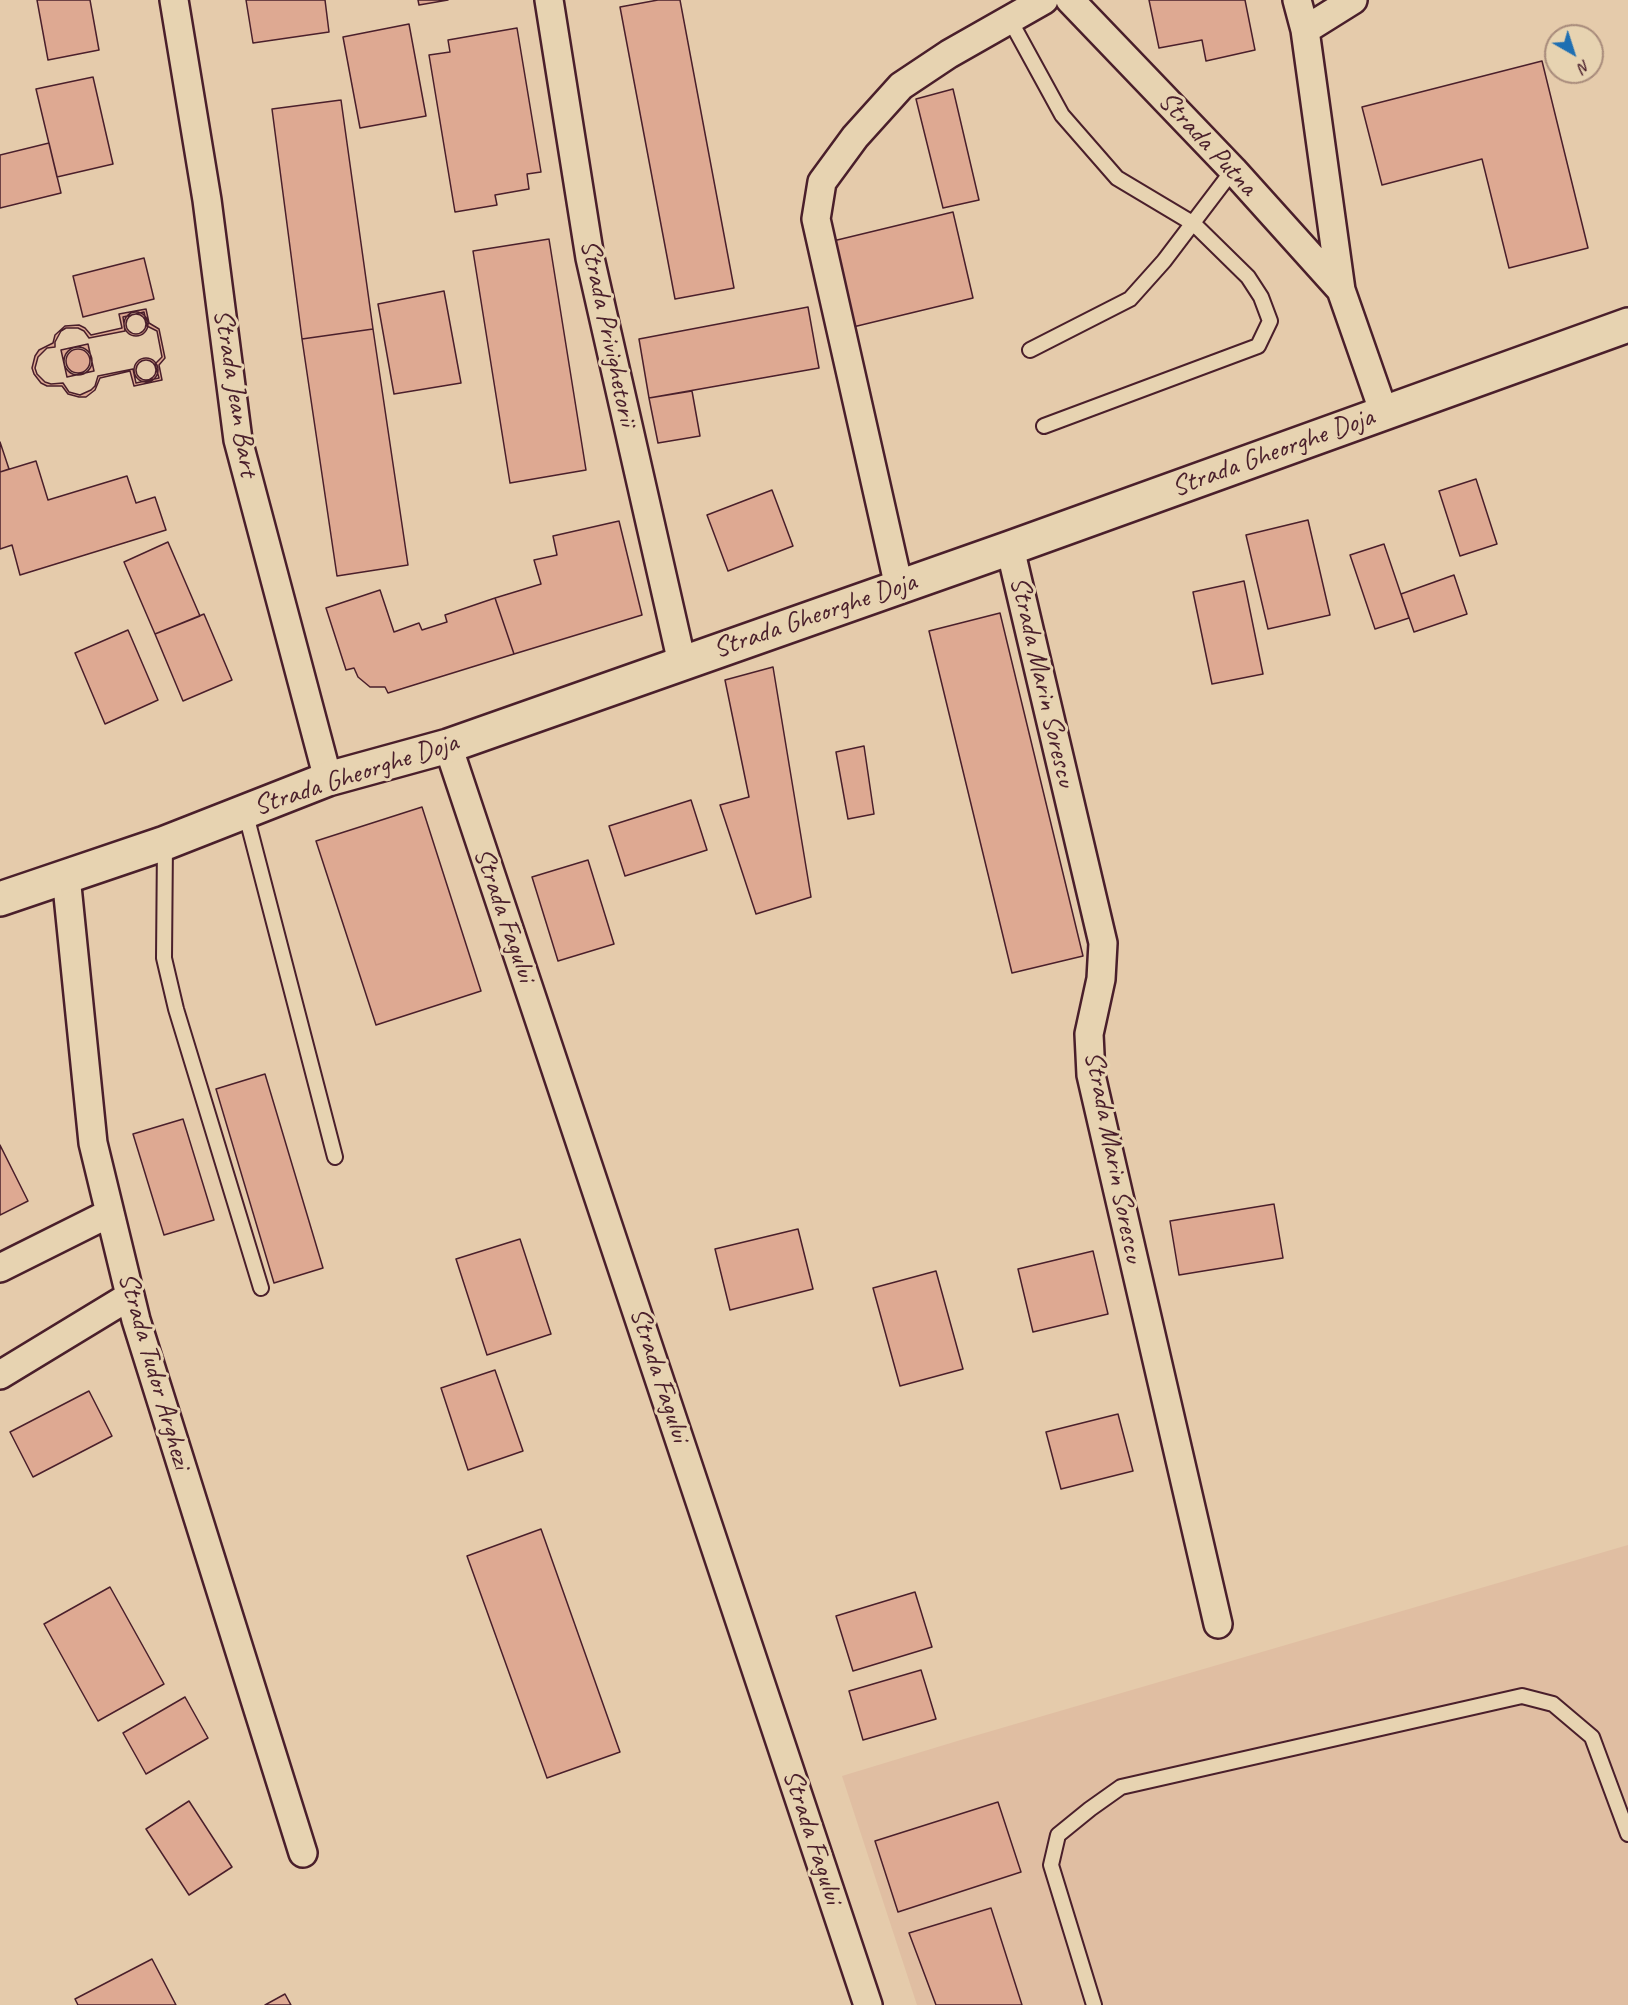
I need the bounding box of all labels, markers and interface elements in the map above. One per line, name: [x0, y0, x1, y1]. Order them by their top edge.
north arrow: [1544, 24, 1604, 84]
text: N: [1574, 56, 1594, 77]
street label: Strada Putna: [1150, 85, 1264, 203]
street label: Strada Privighetorii: [572, 237, 644, 429]
street label: Strada Jean Bart: [205, 307, 265, 479]
street label: Strada Gheorghe Doja: [1167, 401, 1379, 505]
street label: Strada Gheorghe Doja: [709, 565, 921, 667]
street label: Strada Marin Sorescu: [1001, 574, 1083, 790]
street label: Strada Gheorghe Doja: [250, 726, 462, 824]
street label: Strada Fagului: [465, 844, 543, 986]
street label: Strada Marin Sorescu: [1076, 1048, 1150, 1266]
street label: Strada Tudor Arghezi: [110, 1269, 198, 1473]
street label: Strada Fagului: [621, 1303, 697, 1447]
street label: Strada Fagului: [774, 1765, 850, 1909]

